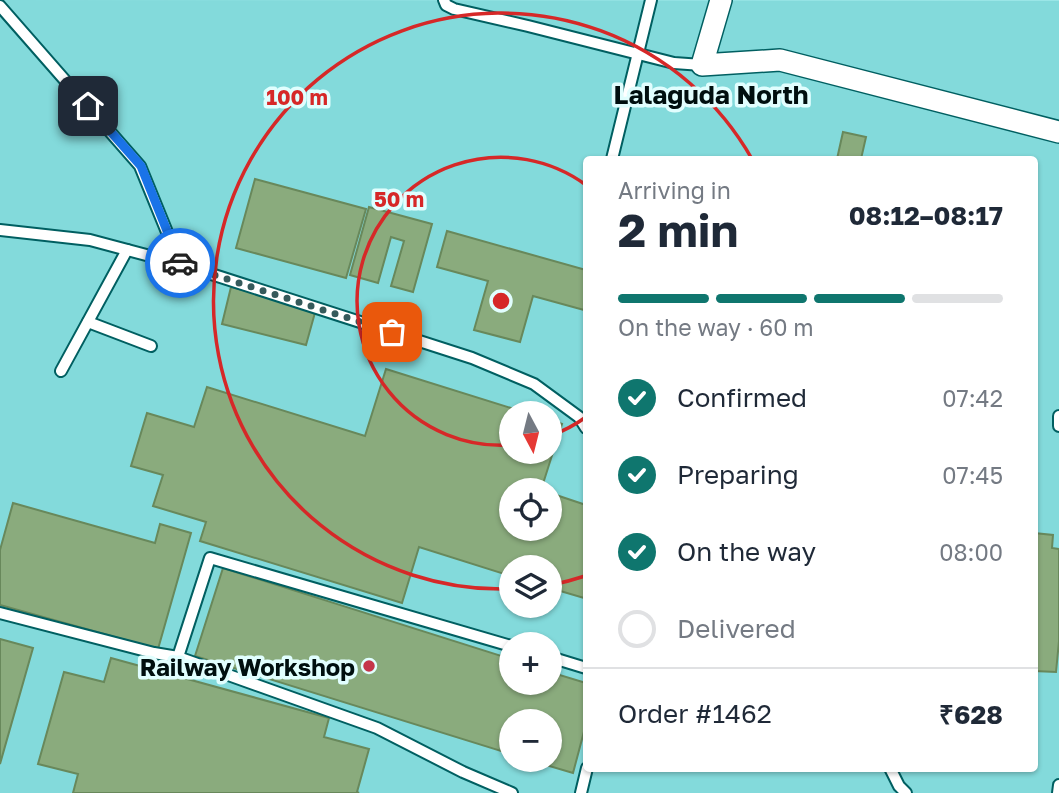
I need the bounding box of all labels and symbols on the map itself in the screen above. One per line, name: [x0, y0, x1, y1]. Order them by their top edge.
pin: [58, 76, 118, 136]
district label: Lalaguda North: [613, 79, 809, 110]
text: 100 m: [266, 84, 328, 110]
text: 50 m: [374, 186, 424, 212]
courier: [145, 228, 215, 298]
centre of rings: [489, 289, 513, 313]
pin: [362, 302, 422, 362]
north arrow: [499, 401, 562, 464]
place label: Railway Workshop: [140, 652, 355, 681]
marker: Railway Workshop: [361, 658, 377, 674]

